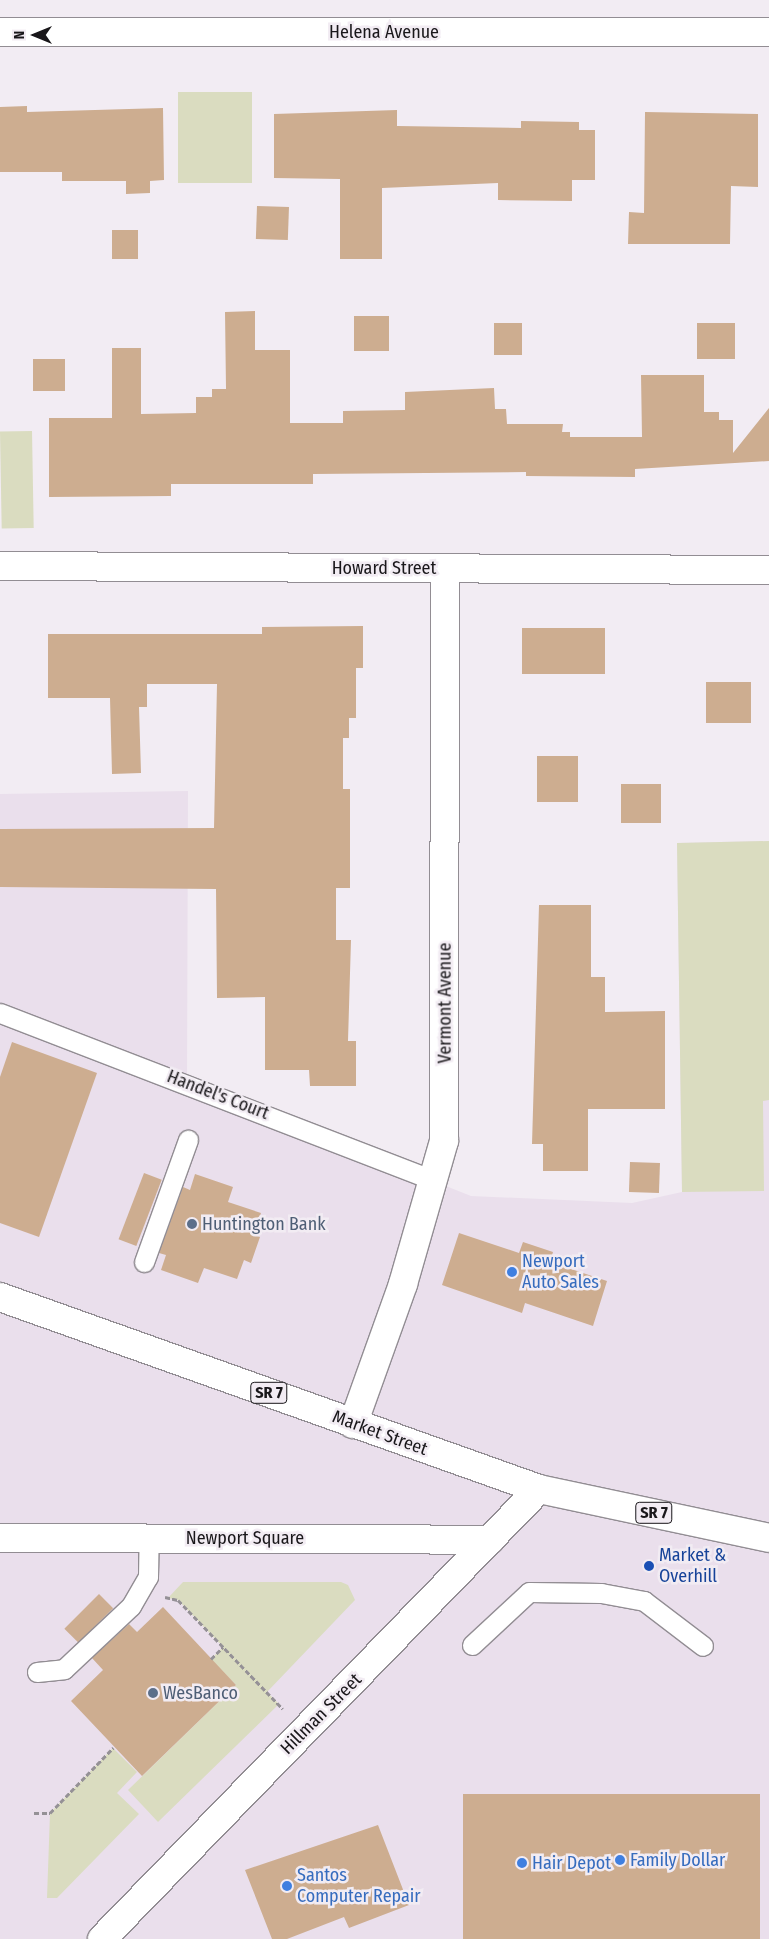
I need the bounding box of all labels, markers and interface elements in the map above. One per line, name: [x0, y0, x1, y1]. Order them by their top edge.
north arrow: [10, 10, 60, 60]
street label: Helena Avenue: [329, 21, 439, 43]
text: N: [11, 31, 28, 39]
street label: Howard Street: [332, 557, 436, 579]
street label: Vermont Avenue: [434, 943, 456, 1063]
street label: Handel's Court: [164, 1066, 272, 1124]
place label: Huntington Bank: [202, 1213, 326, 1235]
marker: Huntington Bank: [186, 1218, 198, 1230]
place label: Newport Auto Sales: [522, 1251, 599, 1294]
marker: Newport Auto Sales: [506, 1266, 518, 1278]
road number: SR 7: [250, 1380, 288, 1406]
street label: Market Street: [330, 1406, 430, 1460]
road number: SR 7: [635, 1500, 673, 1526]
street label: Newport Square: [186, 1527, 304, 1549]
place label: Market & Overhill: [659, 1545, 726, 1588]
marker: Market & Overhill: [643, 1560, 655, 1572]
street label: Hillman Street: [276, 1669, 366, 1759]
place label: WesBanco: [163, 1682, 238, 1704]
marker: WesBanco: [147, 1687, 159, 1699]
place label: Family Dollar: [630, 1849, 725, 1871]
place label: Hair Depot: [532, 1852, 611, 1874]
marker: Family Dollar: [614, 1854, 626, 1866]
marker: Hair Depot: [516, 1857, 528, 1869]
place label: Santos Computer Repair: [297, 1865, 421, 1908]
marker: Santos Computer Repair: [281, 1880, 293, 1892]

